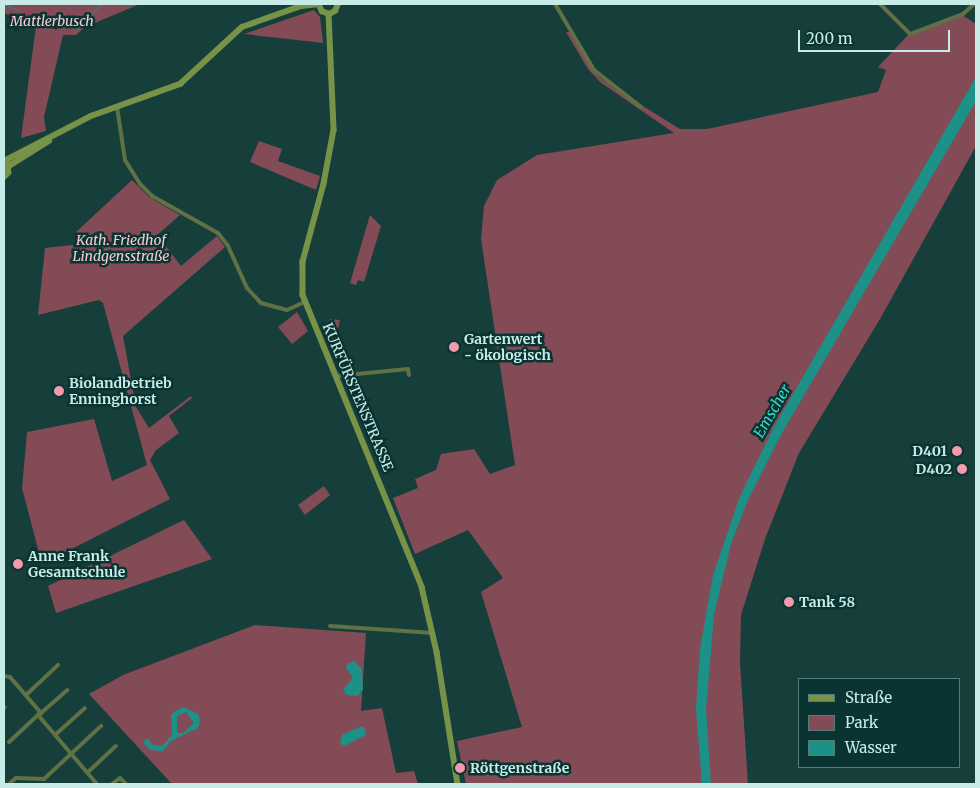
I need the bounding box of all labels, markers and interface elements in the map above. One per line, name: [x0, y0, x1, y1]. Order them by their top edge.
park label: Mattlerbusch: [10, 13, 94, 29]
scale bar: [800, 20, 952, 52]
text: 200 m: [806, 29, 853, 48]
park label: Kath. Friedhof Lindgensstraße: [73, 232, 169, 264]
street label: KURFÜRSTENSTRASSE: [319, 320, 397, 474]
place label: Gartenwert - ökologisch: [464, 331, 551, 364]
marker: Gartenwert - ökologisch: [448, 341, 460, 353]
place label: Biolandbetrieb Enninghorst: [69, 375, 172, 408]
water label: Emscher: [750, 381, 794, 441]
marker: Biolandbetrieb Enninghorst: [53, 385, 65, 397]
place label: D401: [912, 443, 947, 459]
marker: D401: [951, 445, 963, 457]
place label: D402: [916, 461, 952, 477]
marker: D402: [956, 463, 968, 475]
place label: Anne Frank Gesamtschule: [28, 548, 125, 580]
marker: Anne Frank Gesamtschule: [12, 558, 24, 570]
place label: Tank 58: [799, 594, 855, 610]
marker: Tank 58: [783, 596, 795, 608]
legend: [798, 678, 960, 768]
text: Straße: [845, 688, 892, 707]
text: Park: [845, 713, 878, 732]
text: Wasser: [845, 738, 897, 757]
place label: Röttgenstraße: [470, 760, 569, 776]
marker: Röttgenstraße: [454, 762, 466, 774]

